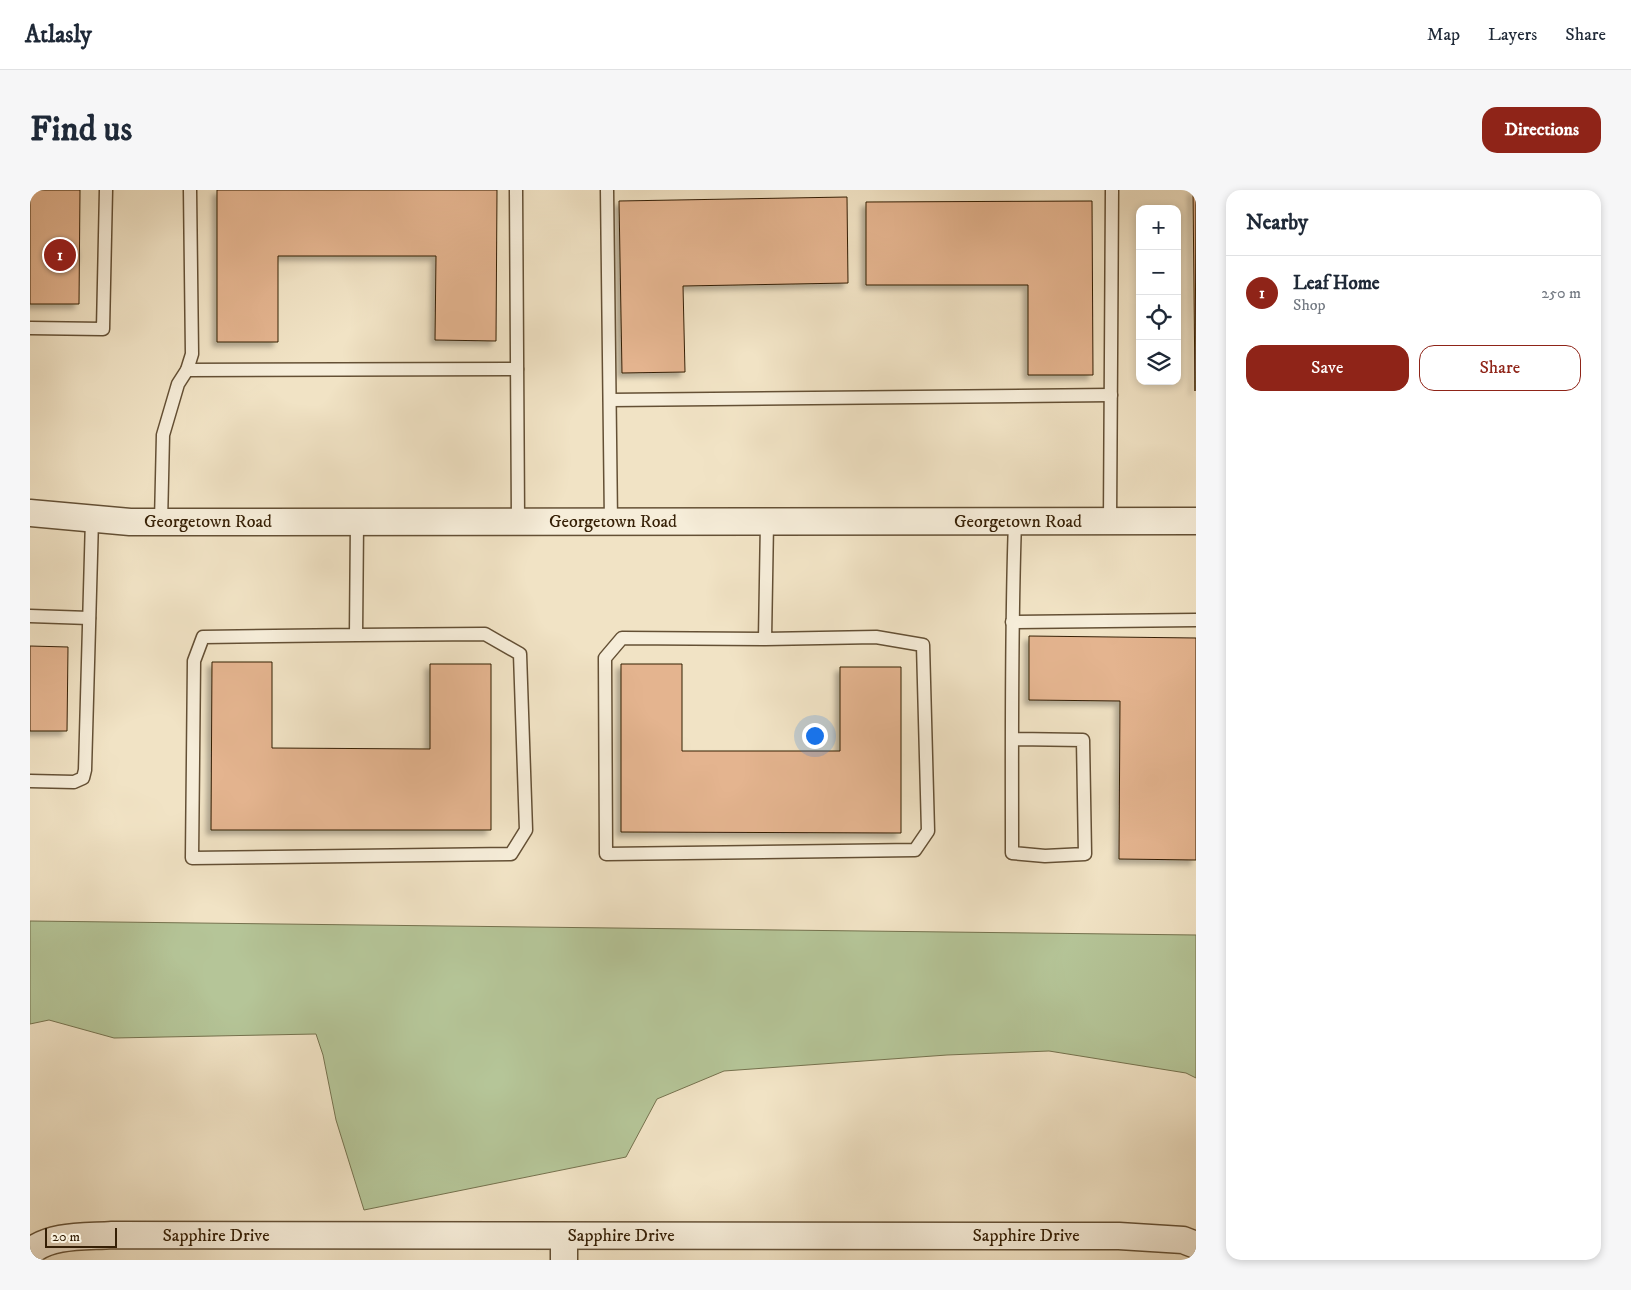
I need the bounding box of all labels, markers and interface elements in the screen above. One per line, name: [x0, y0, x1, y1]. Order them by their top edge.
text: Atlasly: [25, 20, 92, 50]
text: Map: [1427, 24, 1460, 46]
text: Layers: [1488, 24, 1537, 46]
text: Share: [1565, 24, 1606, 46]
button: Directions: [1482, 107, 1601, 153]
text: Find us: [30, 108, 132, 152]
map controls: [1136, 205, 1181, 385]
button: +: [1136, 205, 1181, 250]
text: Nearby: [1246, 210, 1308, 236]
pin: 1: [44, 236, 76, 274]
button: −: [1136, 250, 1181, 295]
text: Leaf Home: [1293, 272, 1380, 295]
text: 1: [1259, 283, 1265, 303]
text: 250 m: [1541, 283, 1581, 303]
button: locate: [1136, 295, 1181, 340]
text: Shop: [1293, 295, 1326, 315]
button: layers: [1136, 340, 1181, 385]
button: Save: [1246, 345, 1409, 391]
button: Share: [1419, 345, 1581, 391]
street label: Georgetown Road: [144, 511, 272, 533]
street label: Georgetown Road: [549, 511, 677, 533]
street label: Georgetown Road: [954, 511, 1082, 533]
your location: [802, 723, 828, 749]
scale bar: [45, 1225, 118, 1248]
street label: Sapphire Drive: [162, 1225, 270, 1247]
street label: Sapphire Drive: [567, 1225, 675, 1247]
street label: Sapphire Drive: [972, 1225, 1080, 1247]
text: 20 m: [52, 1228, 80, 1246]

